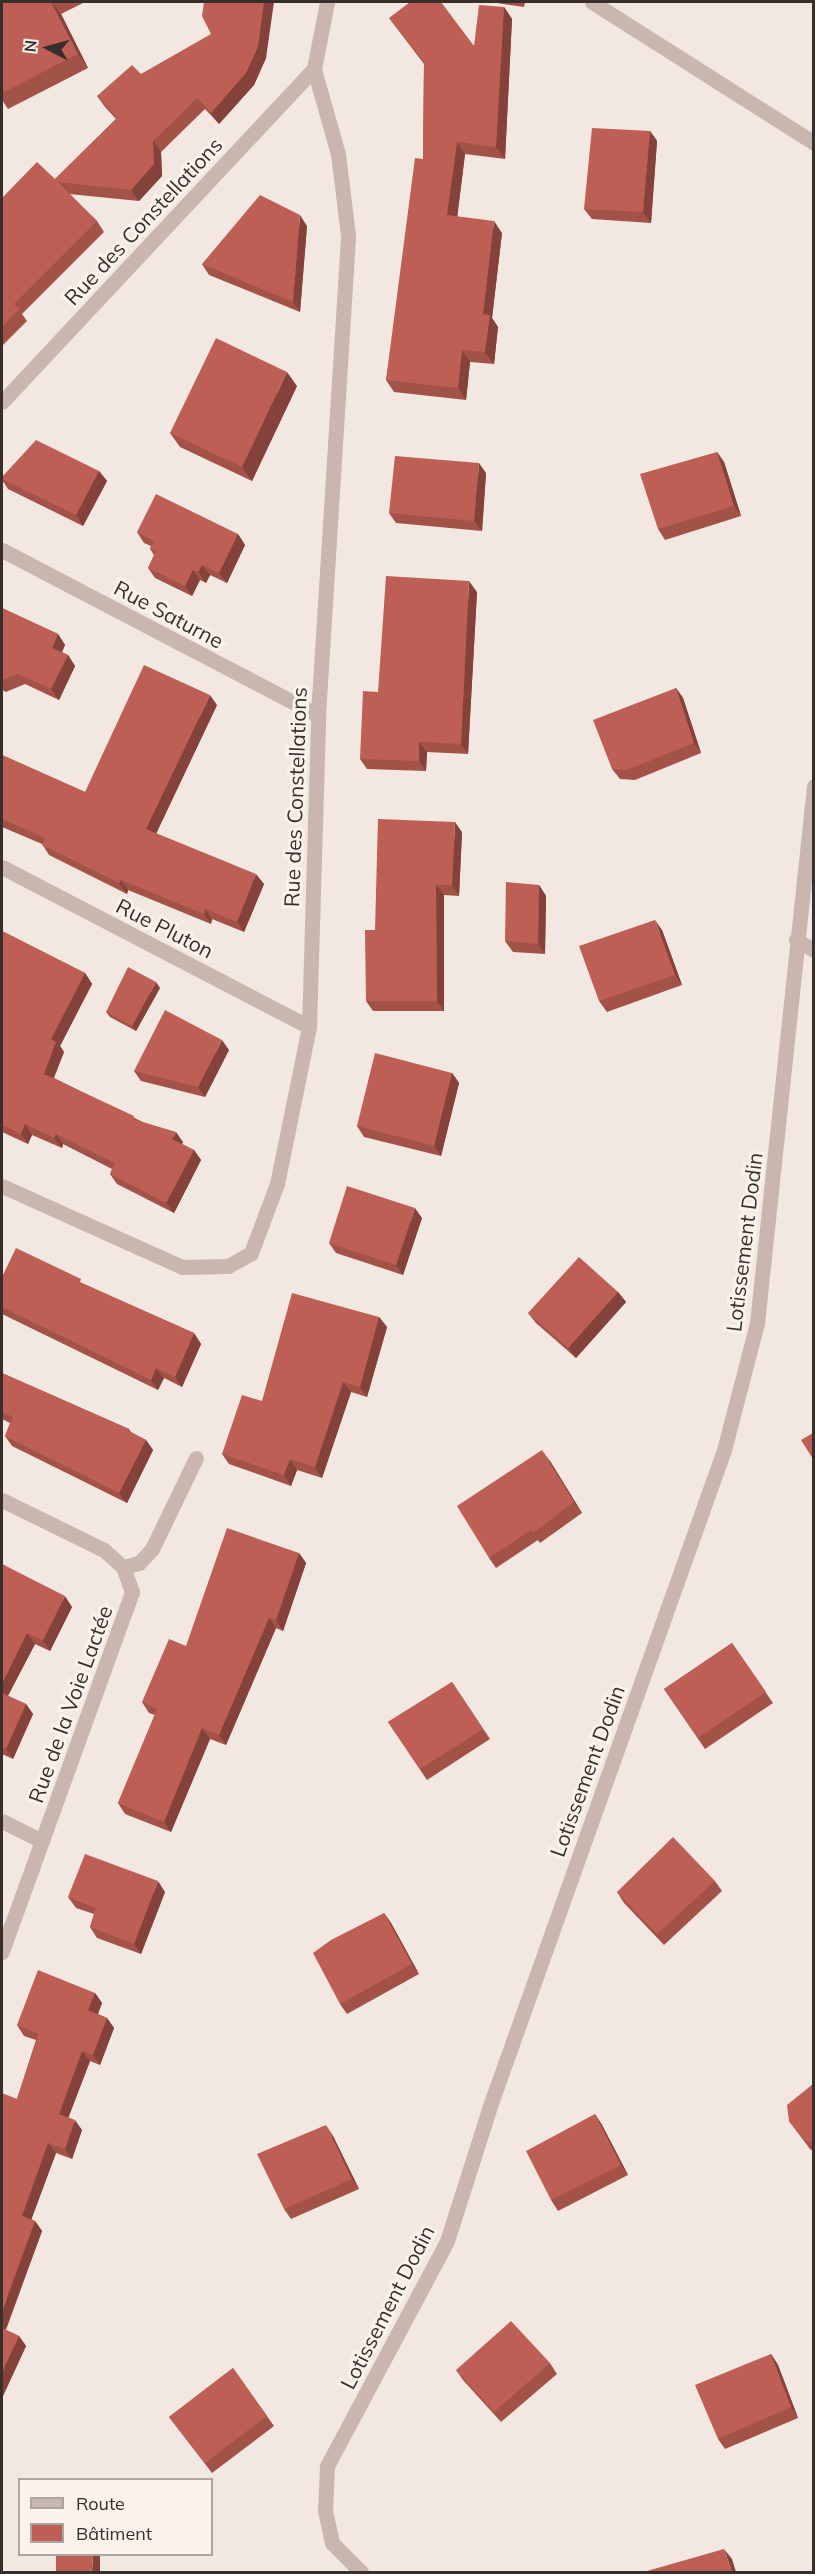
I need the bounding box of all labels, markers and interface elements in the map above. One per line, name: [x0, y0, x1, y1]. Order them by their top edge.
north arrow: [18, 18, 78, 78]
text: N: [20, 39, 41, 53]
street label: Rue des Constellations: [59, 132, 227, 310]
street label: Rue Saturne: [110, 575, 228, 653]
street label: Rue des Constellations: [279, 687, 311, 907]
street label: Rue Pluton: [112, 893, 218, 963]
street label: Lotissement Dodin: [721, 1151, 767, 1333]
street label: Rue de la Voie Lactée: [23, 1602, 117, 1806]
street label: Lotissement Dodin: [544, 1682, 630, 1860]
street label: Lotissement Dodin: [335, 2221, 439, 2393]
legend: [18, 2478, 213, 2556]
text: Route: [76, 2492, 125, 2515]
text: Bâtiment: [76, 2522, 152, 2545]

